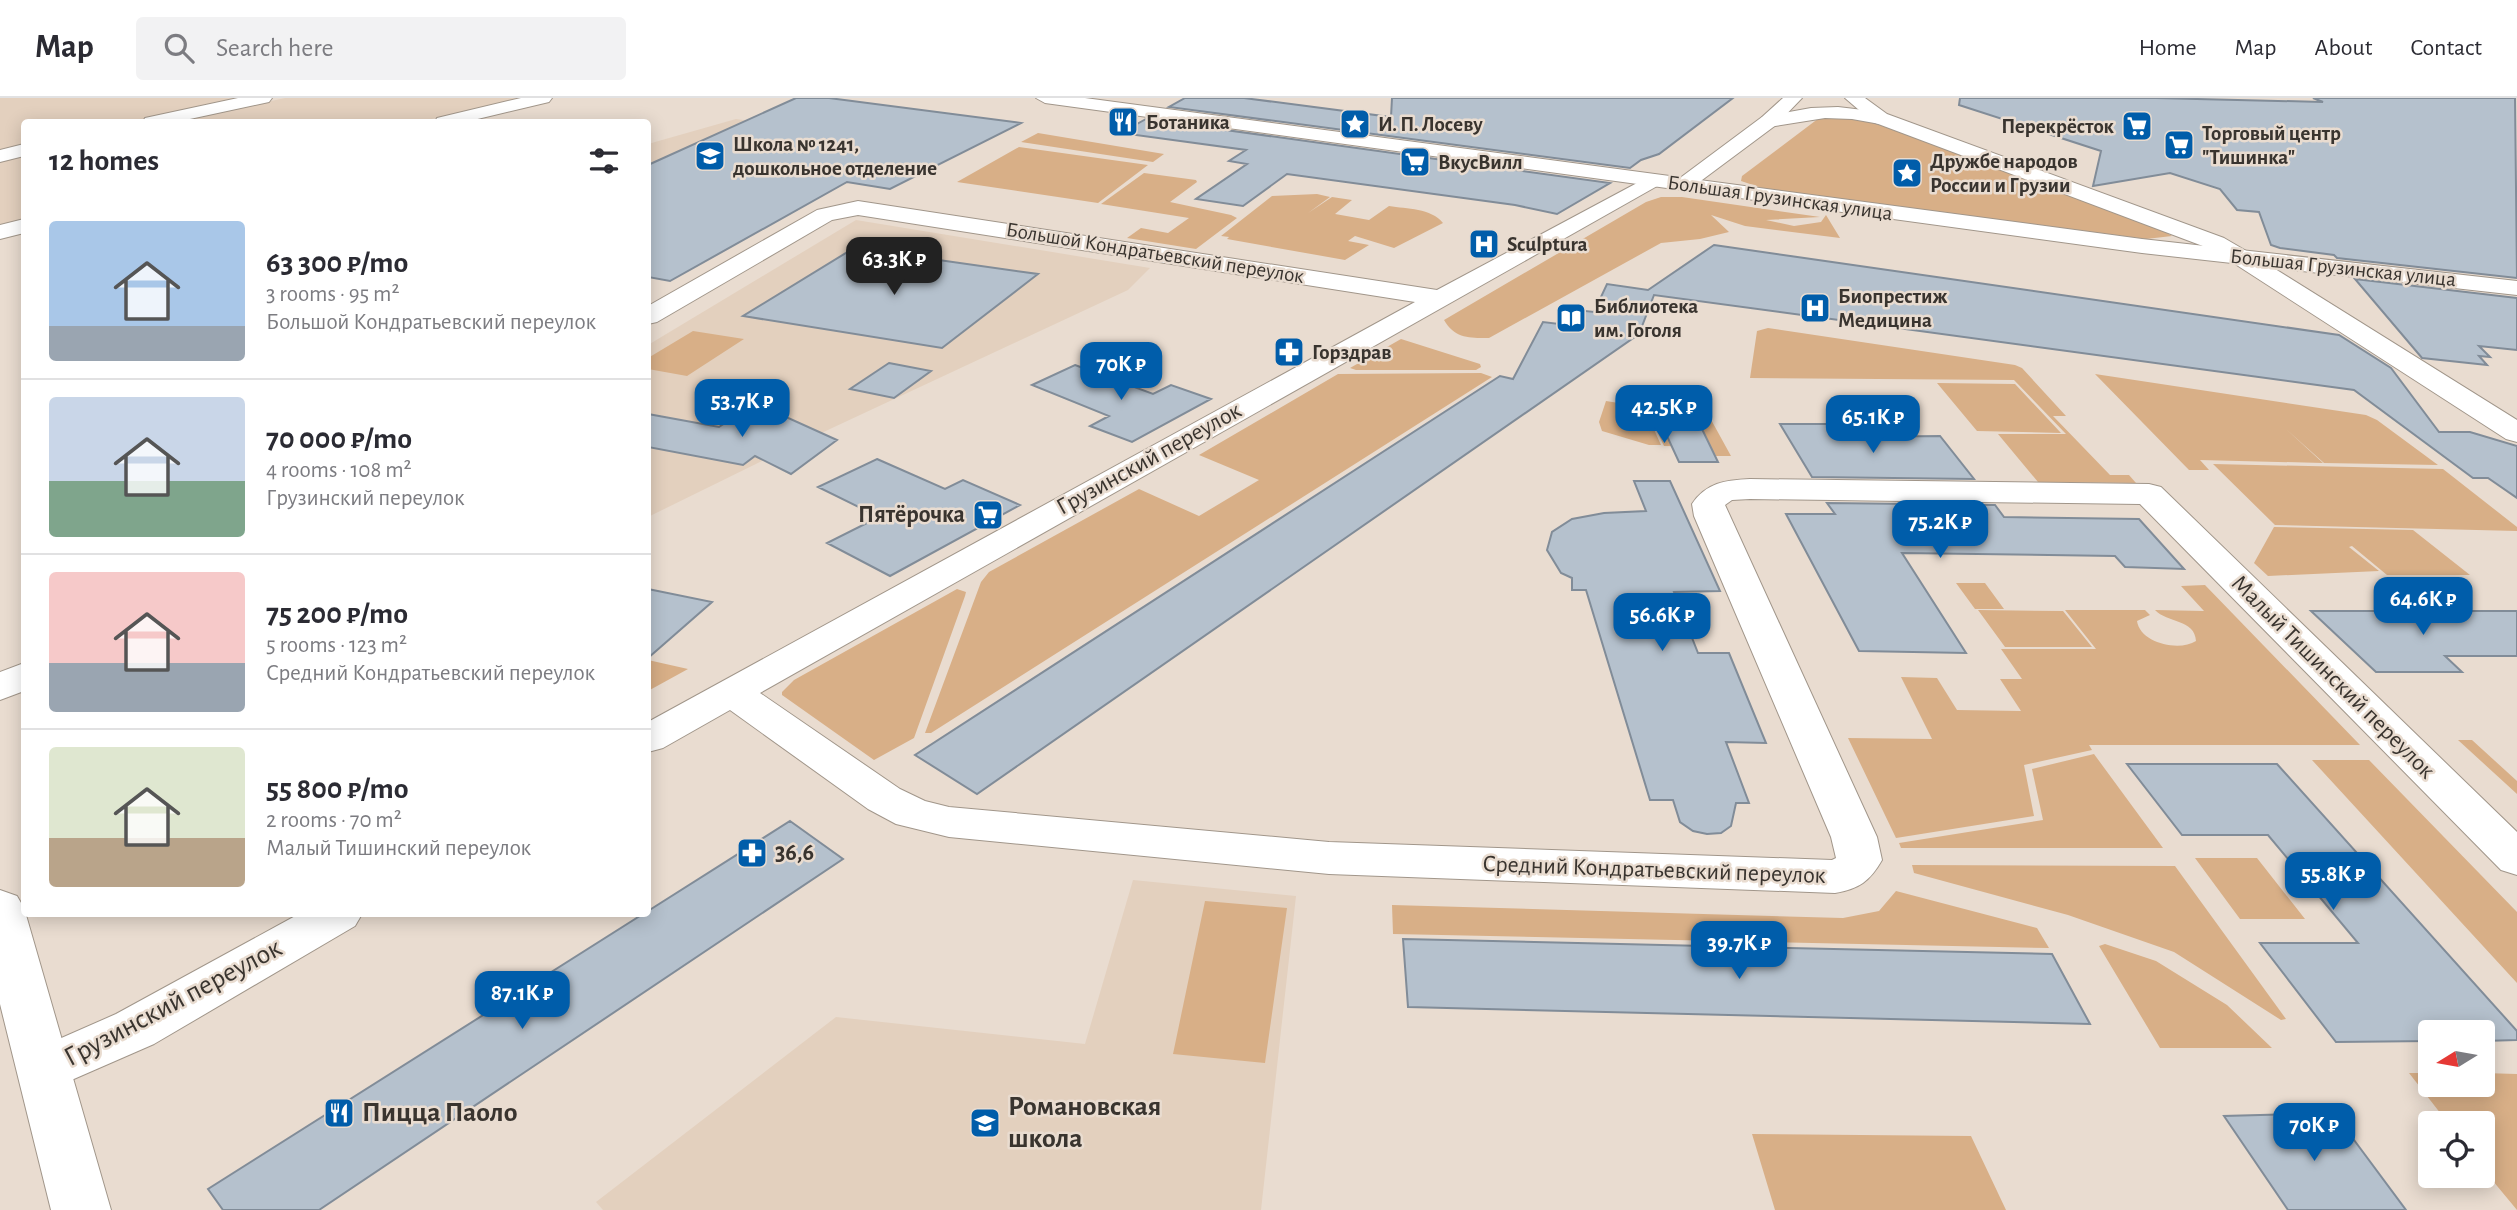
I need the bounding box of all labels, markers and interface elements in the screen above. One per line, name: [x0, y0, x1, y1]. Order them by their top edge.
search box: [136, 17, 626, 80]
icon: search: [160, 29, 198, 67]
text: Map: [35, 31, 94, 64]
text: Search here: [216, 35, 334, 61]
text: Home: [2139, 36, 2197, 60]
text: Map: [2235, 36, 2277, 60]
text: About: [2315, 36, 2372, 60]
text: Contact: [2410, 36, 2482, 60]
restaurant icon: Ботаника: [1106, 105, 1140, 139]
place icon: И. П. Лосеву: [1338, 107, 1372, 141]
supermarket icon: Перекрёсток: [2120, 109, 2154, 143]
place label: Ботаника: [1146, 112, 1230, 133]
place label: И. П. Лосеву: [1378, 114, 1483, 135]
place label: Перекрёсток: [2001, 116, 2115, 137]
place label: Торговый центр "Тишинка": [2202, 123, 2341, 168]
supermarket icon: Торговый центр "Тишинка": [2162, 128, 2196, 162]
place label: Школа № 1241, дошкольное отделение: [733, 134, 937, 179]
school or university icon: Школа № 1241, дошкольное отделение: [693, 139, 727, 173]
icon: filters: [585, 142, 623, 180]
supermarket icon: ВкусВилл: [1398, 145, 1432, 179]
text: 12 homes: [49, 146, 159, 176]
place label: Дружбе народов России и Грузии: [1930, 151, 2078, 196]
place label: ВкусВилл: [1438, 152, 1523, 173]
place icon: Дружбе народов России и Грузии: [1890, 156, 1924, 190]
street label: Большая Грузинская улица: [1666, 172, 1894, 224]
street label: Большой Кондратьевский переулок: [1005, 219, 1306, 287]
hospital icon: Sculptura: [1467, 227, 1501, 261]
place label: Sculptura: [1507, 234, 1588, 255]
pin: 63.3K ₽: [829, 238, 959, 297]
street label: Большая Грузинская улица: [2229, 246, 2457, 290]
text: 63 300 ₽/mo: [266, 248, 408, 278]
text: 63.3K ₽: [862, 248, 926, 271]
icon: home: [105, 249, 189, 333]
text: 3 rooms · 95 m²: [266, 283, 399, 306]
place label: Биопрестиж Медицина: [1838, 286, 1947, 331]
hospital icon: Биопрестиж Медицина: [1798, 291, 1832, 325]
place label: Библиотека им. Гоголя: [1594, 296, 1698, 341]
library icon: Библиотека им. Гоголя: [1554, 301, 1588, 335]
text: Большой Кондратьевский переулок: [266, 311, 596, 334]
pharmacy icon: Горздрав: [1272, 335, 1306, 369]
pin: 70K ₽: [1072, 342, 1170, 402]
place label: Горздрав: [1312, 342, 1391, 363]
text: 70K ₽: [1096, 353, 1146, 376]
pin: 53.7K ₽: [677, 380, 807, 439]
pin: 42.5K ₽: [1599, 386, 1729, 445]
text: 53.7K ₽: [711, 390, 773, 413]
text: 42.5K ₽: [1631, 396, 1697, 419]
pin: 65.1K ₽: [1808, 396, 1938, 455]
street label: Грузинский переулок: [1053, 398, 1245, 520]
text: 65.1K ₽: [1842, 406, 1904, 429]
text: 70 000 ₽/mo: [266, 424, 412, 454]
icon: home: [105, 425, 189, 509]
text: 4 rooms · 108 m²: [266, 459, 412, 482]
text: Грузинский переулок: [266, 487, 465, 510]
supermarket icon: Пятёрочка: [971, 498, 1005, 532]
pin: 75.2K ₽: [1875, 500, 2005, 560]
place label: Пятёрочка: [858, 503, 965, 527]
text: 75.2K ₽: [1908, 511, 1972, 534]
street label: Малый Тишинский переулок: [2227, 571, 2439, 783]
pin: 64.6K ₽: [2358, 578, 2488, 637]
text: 64.6K ₽: [2390, 588, 2456, 611]
pin: 56.6K ₽: [1597, 594, 1727, 653]
text: 75 200 ₽/mo: [266, 599, 408, 629]
icon: home: [105, 600, 189, 684]
text: 56.6K ₽: [1629, 604, 1695, 627]
text: 5 rooms · 123 m²: [266, 634, 407, 657]
text: Средний Кондратьевский переулок: [266, 662, 595, 685]
text: 55 800 ₽/mo: [266, 774, 409, 804]
icon: home: [105, 775, 189, 859]
text: 2 rooms · 70 m²: [266, 809, 402, 832]
pharmacy icon: 36,6: [735, 836, 769, 870]
text: Малый Тишинский переулок: [266, 837, 531, 860]
place label: 36,6: [775, 841, 814, 865]
street label: Средний Кондратьевский переулок: [1482, 852, 1826, 888]
pin: 55.8K ₽: [2268, 852, 2398, 912]
text: 55.8K ₽: [2301, 863, 2365, 886]
pin: 39.7K ₽: [1674, 922, 1804, 981]
text: 39.7K ₽: [1707, 932, 1771, 955]
street label: Грузинский переулок: [60, 934, 286, 1072]
pin: 87.1K ₽: [457, 972, 587, 1031]
text: 87.1K ₽: [491, 982, 553, 1005]
north arrow: [2418, 1020, 2496, 1097]
map controls: [2418, 1020, 2495, 1188]
place label: Романовская школа: [1008, 1093, 1161, 1153]
restaurant icon: Пицца Паоло: [322, 1096, 356, 1130]
place label: Пицца Паоло: [362, 1099, 517, 1127]
pin: 70K ₽: [2265, 1104, 2363, 1163]
school or university icon: Романовская школа: [968, 1106, 1002, 1140]
button: locate: [2418, 1111, 2495, 1188]
text: 70K ₽: [2289, 1114, 2339, 1137]

